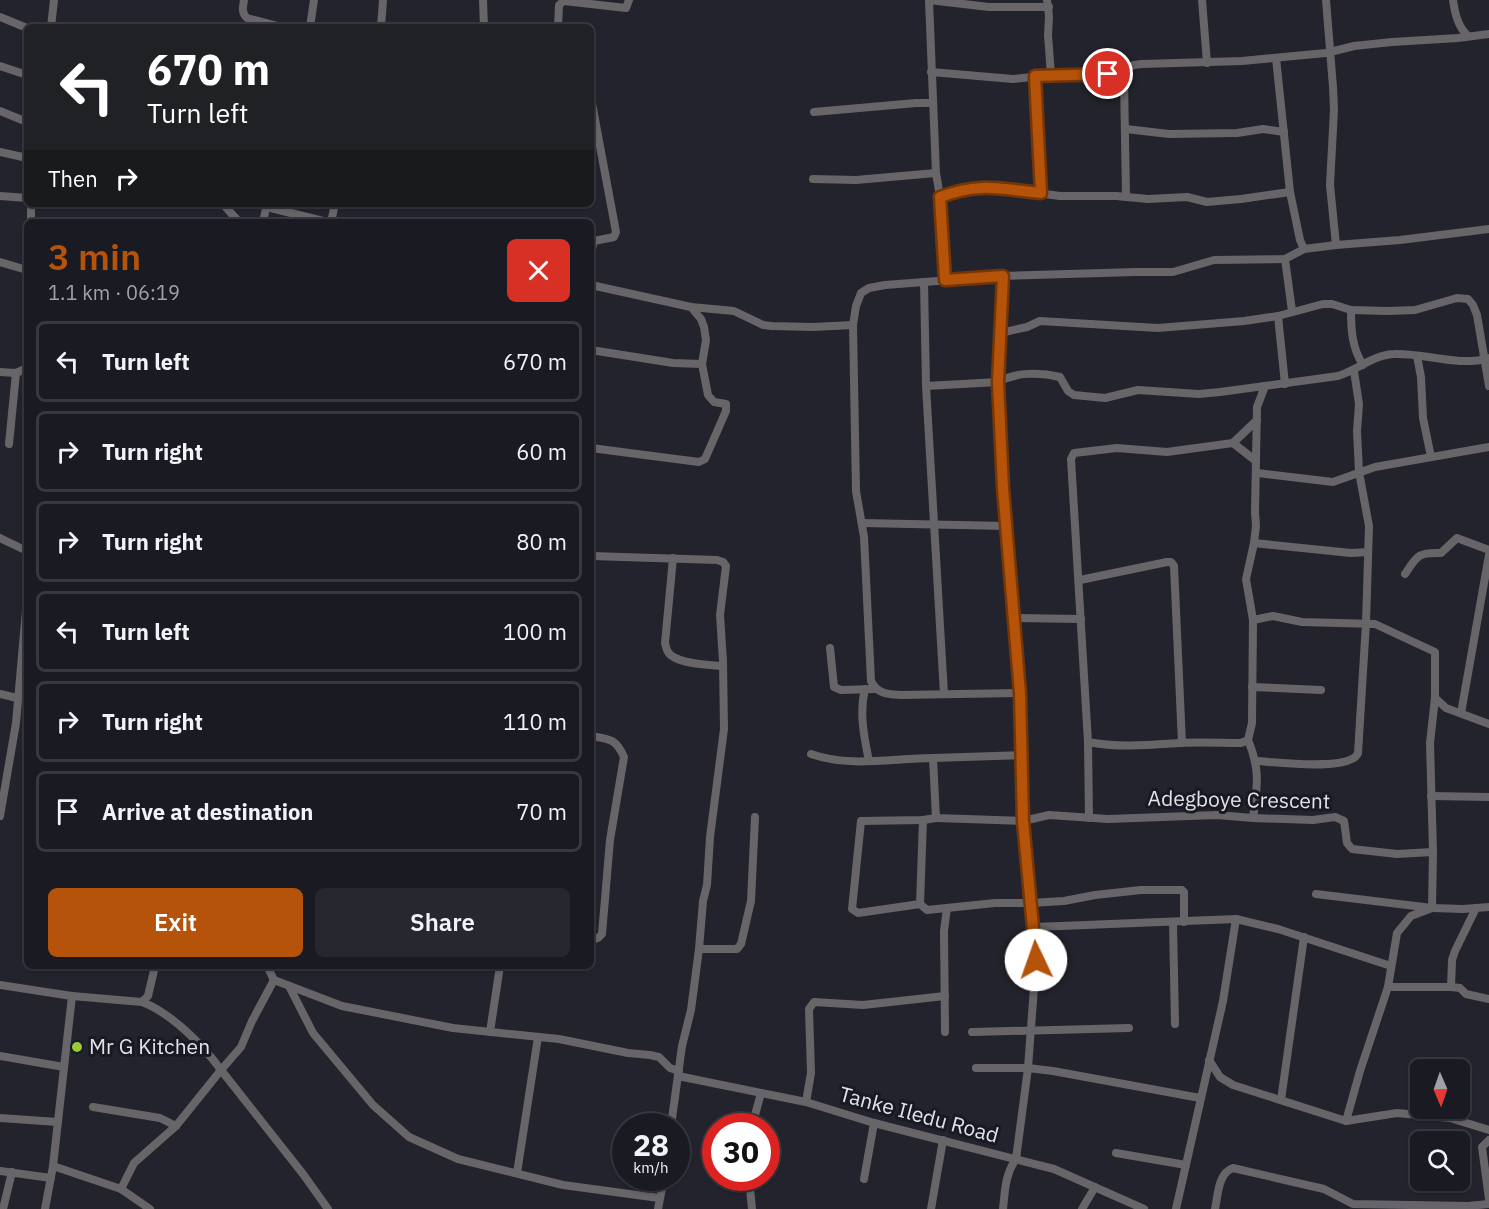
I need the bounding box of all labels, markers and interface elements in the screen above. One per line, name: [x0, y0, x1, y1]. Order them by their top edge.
text: 670 m: [147, 42, 270, 97]
icon: left: [48, 48, 126, 126]
pin: [1082, 48, 1133, 99]
icon: arrive: [1091, 57, 1124, 90]
text: Turn left: [147, 95, 248, 130]
icon: right: [110, 162, 143, 195]
text: Then: [48, 164, 98, 193]
text: 3 min: [48, 233, 141, 280]
button: close: [507, 239, 570, 302]
text: 1.1 km · 06:19: [48, 279, 180, 306]
icon: left: [51, 345, 84, 378]
text: Turn left: [102, 347, 190, 376]
text: 670 m: [503, 347, 567, 376]
icon: right: [51, 435, 84, 468]
text: Turn right: [102, 437, 203, 466]
text: 60 m: [516, 437, 567, 466]
icon: right: [51, 525, 84, 558]
text: Turn right: [102, 527, 203, 556]
text: 80 m: [516, 527, 567, 556]
icon: left: [51, 615, 84, 648]
text: Turn left: [102, 617, 190, 646]
text: 100 m: [503, 617, 567, 646]
icon: right: [51, 705, 84, 738]
text: Turn right: [102, 707, 203, 736]
text: 110 m: [503, 707, 567, 736]
street label: Adegboye Crescent: [1147, 783, 1331, 815]
icon: arrive: [51, 795, 84, 828]
text: Arrive at destination: [102, 797, 313, 826]
text: 70 m: [516, 797, 567, 826]
button: Exit: [48, 888, 303, 957]
button: Share: [315, 888, 570, 957]
position arrow: [1004, 928, 1068, 992]
place label: Mr G Kitchen: [89, 1032, 210, 1060]
marker: Mr G Kitchen: [70, 1040, 84, 1054]
north arrow: [1410, 1059, 1470, 1119]
map controls: [1410, 1059, 1470, 1191]
street label: Tanke Iledu Road: [836, 1079, 1002, 1149]
speed limit sign: 30: [702, 1113, 780, 1191]
text: 28: [633, 1125, 669, 1164]
button: search: [1410, 1131, 1470, 1191]
text: km/h: [633, 1158, 669, 1177]

